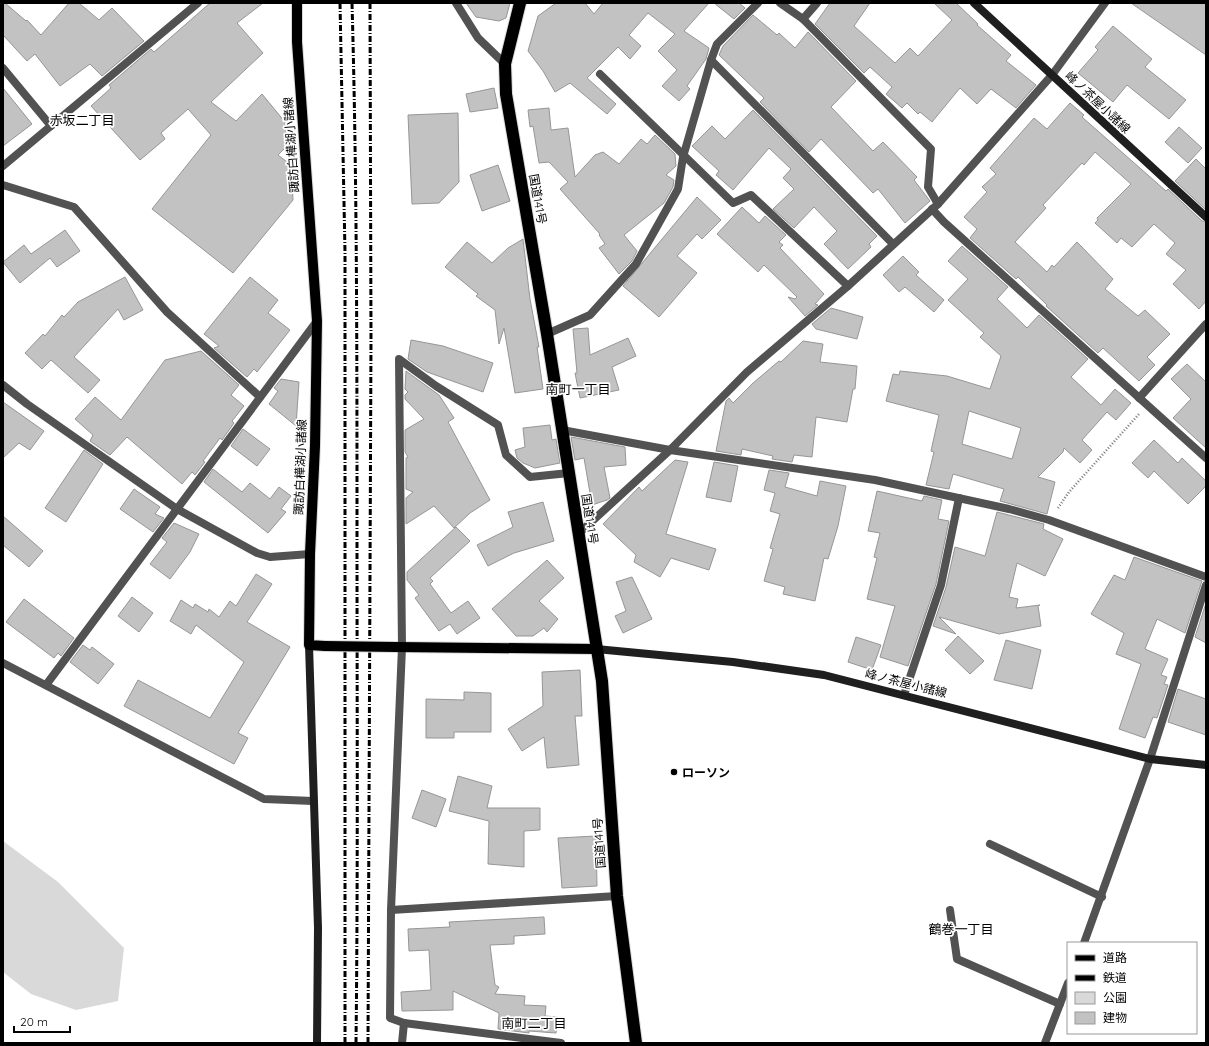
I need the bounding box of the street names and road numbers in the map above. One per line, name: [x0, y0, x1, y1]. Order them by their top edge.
street label: 峰ノ茶屋小諸線: [1062, 68, 1134, 136]
street label: 諏訪白樺湖小諸線: [280, 97, 302, 193]
street label: 国道141号: [526, 173, 550, 225]
street label: 諏訪白樺湖小諸線: [291, 419, 309, 515]
street label: 国道141号: [579, 493, 601, 545]
street label: 峰ノ茶屋小諸線: [863, 666, 949, 700]
street label: 国道141号: [590, 817, 608, 869]

